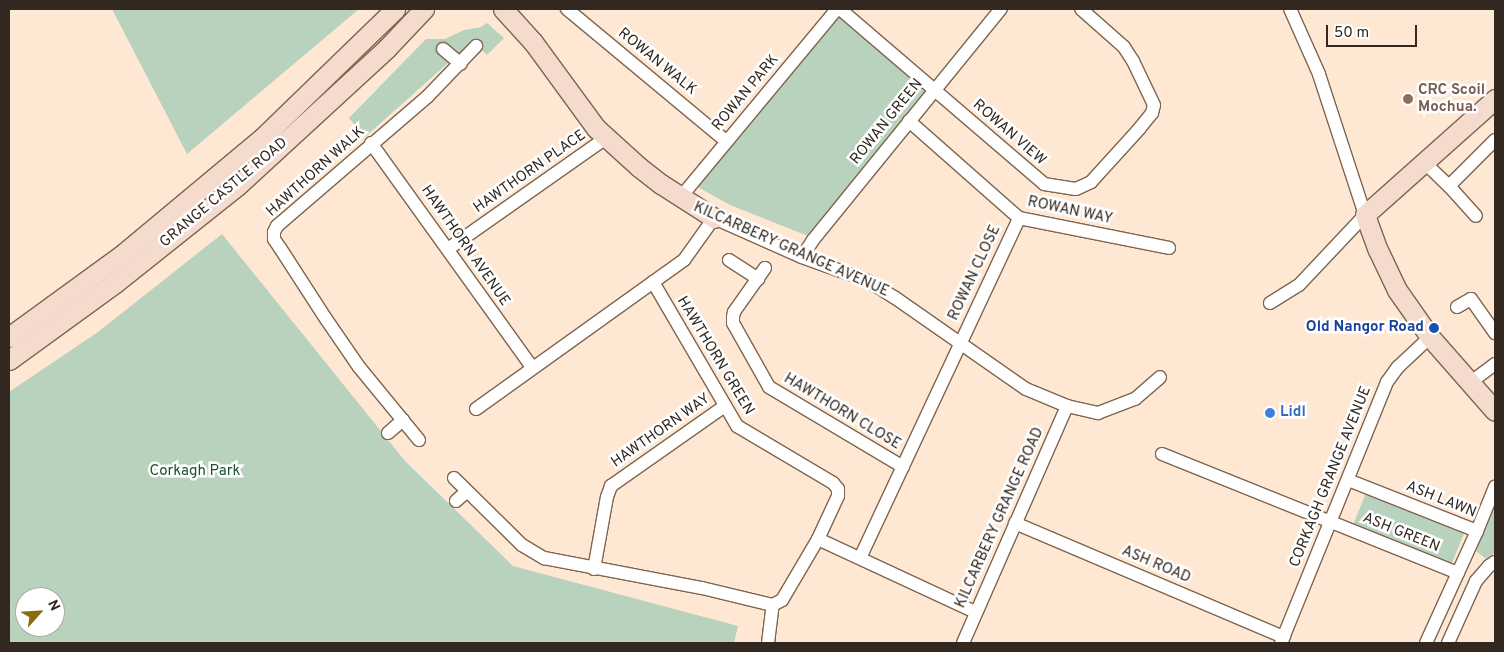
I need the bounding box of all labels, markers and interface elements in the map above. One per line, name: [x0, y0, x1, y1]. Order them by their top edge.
scale bar: [1329, 15, 1420, 47]
text: 50 m: [1334, 24, 1369, 43]
street label: ROWAN WALK: [614, 25, 700, 99]
street label: ROWAN PARK: [709, 51, 783, 135]
street label: ROWAN GREEN: [847, 75, 927, 169]
place label: CRC Scoil Mochua.: [1418, 81, 1485, 116]
marker: CRC Scoil Mochua.: [1402, 93, 1414, 105]
street label: ROWAN VIEW: [968, 96, 1050, 170]
street label: HAWTHORN WALK: [263, 123, 369, 221]
street label: HAWTHORN PLACE: [471, 127, 589, 217]
street label: GRANGE CASTLE ROAD: [156, 134, 292, 252]
street label: HAWTHORN AVENUE: [416, 182, 514, 310]
street label: ROWAN WAY: [1026, 193, 1114, 229]
street label: KILCARBERY GRANGE AVENUE: [690, 198, 892, 302]
street label: ROWAN CLOSE: [945, 222, 1005, 324]
street label: HAWTHORN GREEN: [672, 293, 758, 419]
place label: Old Nangor Road: [1306, 319, 1424, 337]
marker: Old Nangor Road: [1428, 322, 1440, 334]
street label: HAWTHORN CLOSE: [780, 370, 904, 454]
street label: CORKAGH GRANGE AVENUE: [1286, 384, 1376, 570]
street label: HAWTHORN WAY: [608, 390, 714, 472]
place label: Lidl: [1280, 404, 1306, 422]
marker: Lidl: [1264, 407, 1276, 419]
street label: KILCARBERY GRANGE ROAD: [952, 425, 1048, 611]
park label: Corkagh Park: [150, 463, 240, 481]
street label: ASH LAWN: [1403, 478, 1479, 522]
street label: ASH GREEN: [1360, 509, 1442, 557]
street label: ASH ROAD: [1119, 542, 1193, 588]
north arrow: [15, 587, 65, 637]
text: N: [43, 597, 63, 614]

